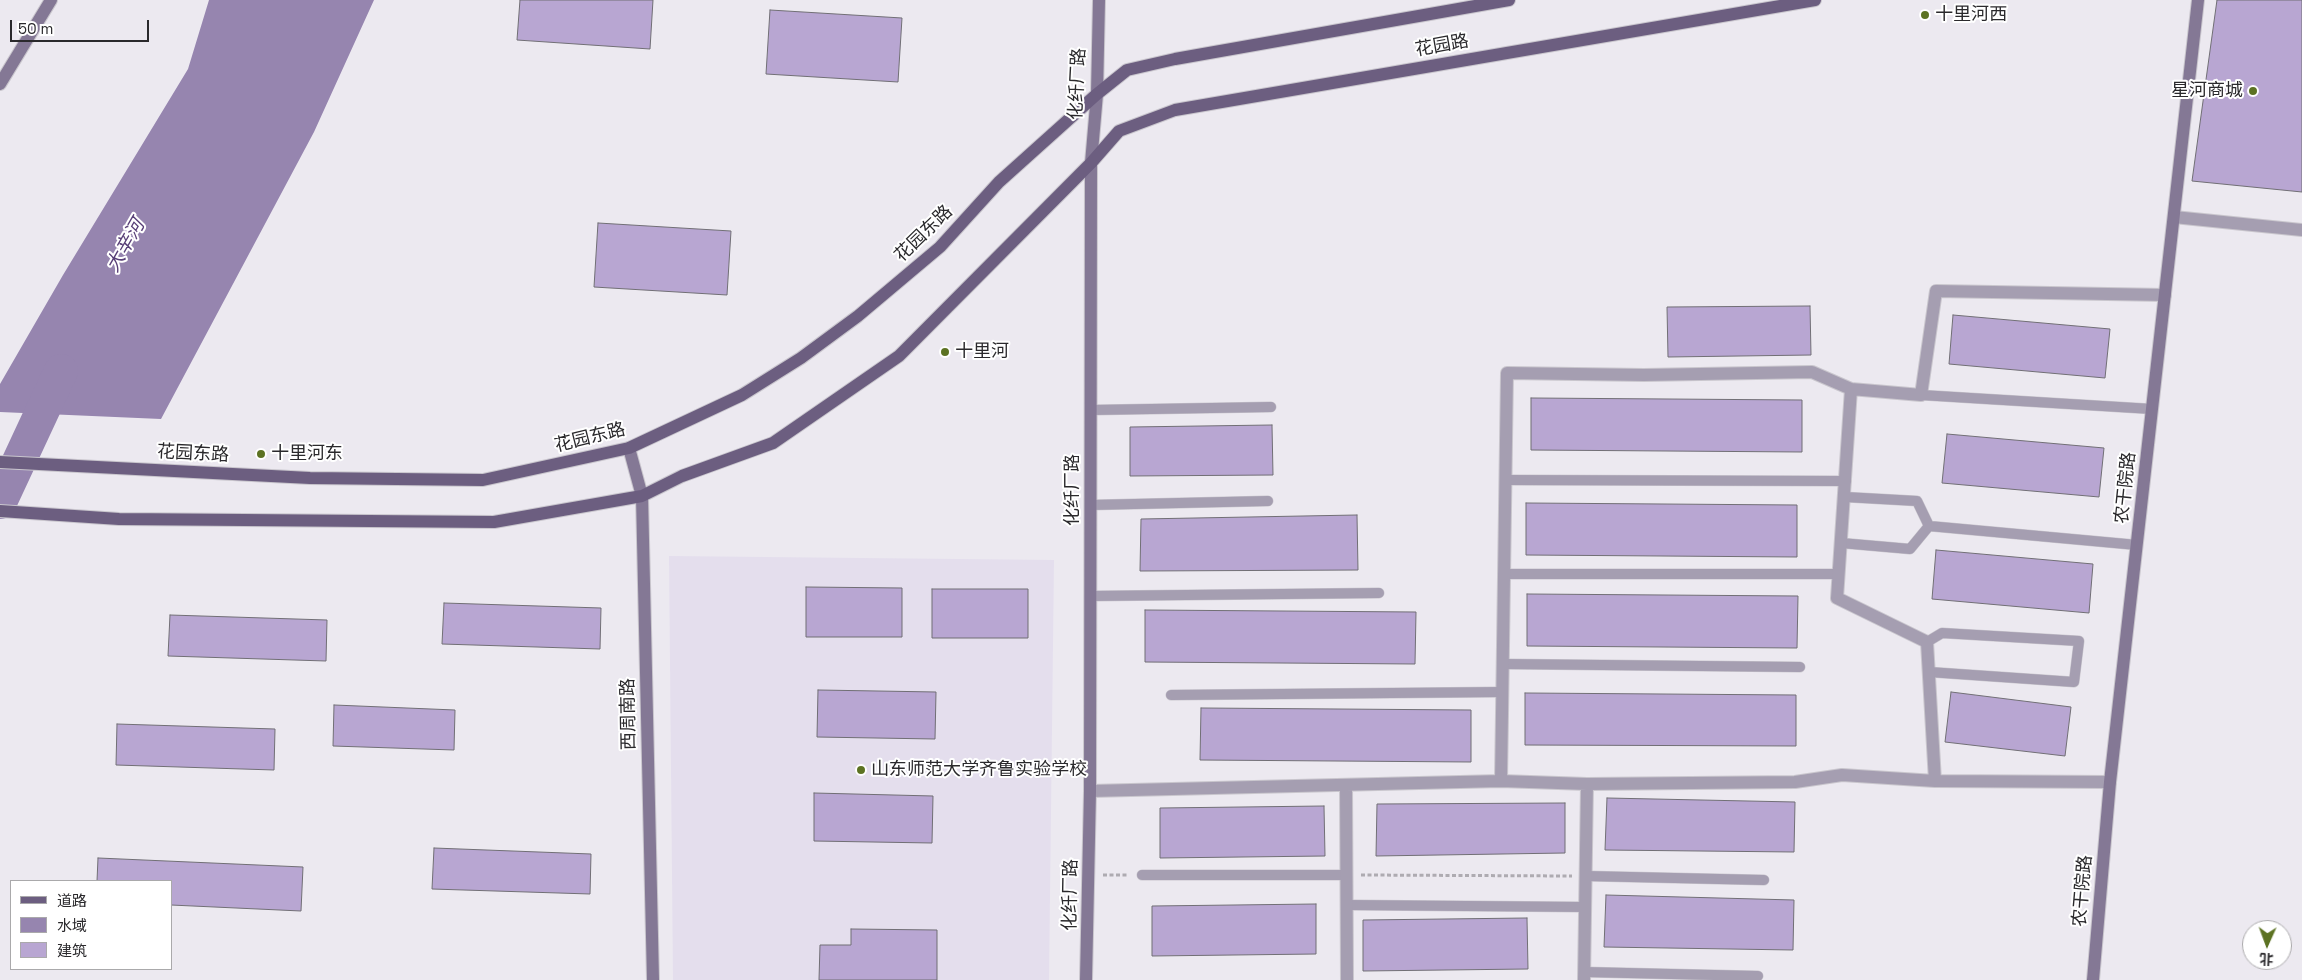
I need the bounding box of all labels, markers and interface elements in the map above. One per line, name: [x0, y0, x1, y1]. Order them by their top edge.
place label: 十里河西: [1935, 4, 2007, 26]
marker: 十里河西: [1919, 9, 1931, 21]
scale bar: [12, 10, 151, 42]
text: 50 m: [18, 19, 53, 38]
street label: 花园路: [1414, 31, 1470, 61]
street label: 化纤厂路: [1065, 47, 1091, 121]
place label: 星河商城: [2171, 80, 2243, 102]
marker: 星河商城: [2247, 85, 2259, 97]
street label: 花园东路: [891, 201, 957, 267]
water label: 大辛河: [102, 216, 150, 276]
place label: 十里河: [955, 341, 1009, 363]
marker: 十里河: [939, 346, 951, 358]
street label: 花园东路: [552, 419, 628, 457]
street label: 花园东路: [156, 441, 230, 467]
place label: 十里河东: [271, 443, 343, 465]
marker: 十里河东: [255, 448, 267, 460]
street label: 农干院路: [2111, 451, 2141, 525]
street label: 化纤厂路: [1062, 454, 1084, 526]
street label: 西周南路: [618, 678, 640, 750]
place label: 山东师范大学齐鲁实验学校: [871, 759, 1087, 781]
marker: 山东师范大学齐鲁实验学校: [855, 764, 867, 776]
street label: 农干院路: [2069, 854, 2097, 928]
street label: 化纤厂路: [1060, 859, 1082, 931]
legend: [10, 880, 172, 970]
text: 道路: [57, 891, 87, 910]
text: 水域: [57, 916, 87, 935]
north arrow: [2242, 920, 2292, 970]
text: 建筑: [57, 941, 87, 960]
text: 北: [2259, 950, 2274, 968]

